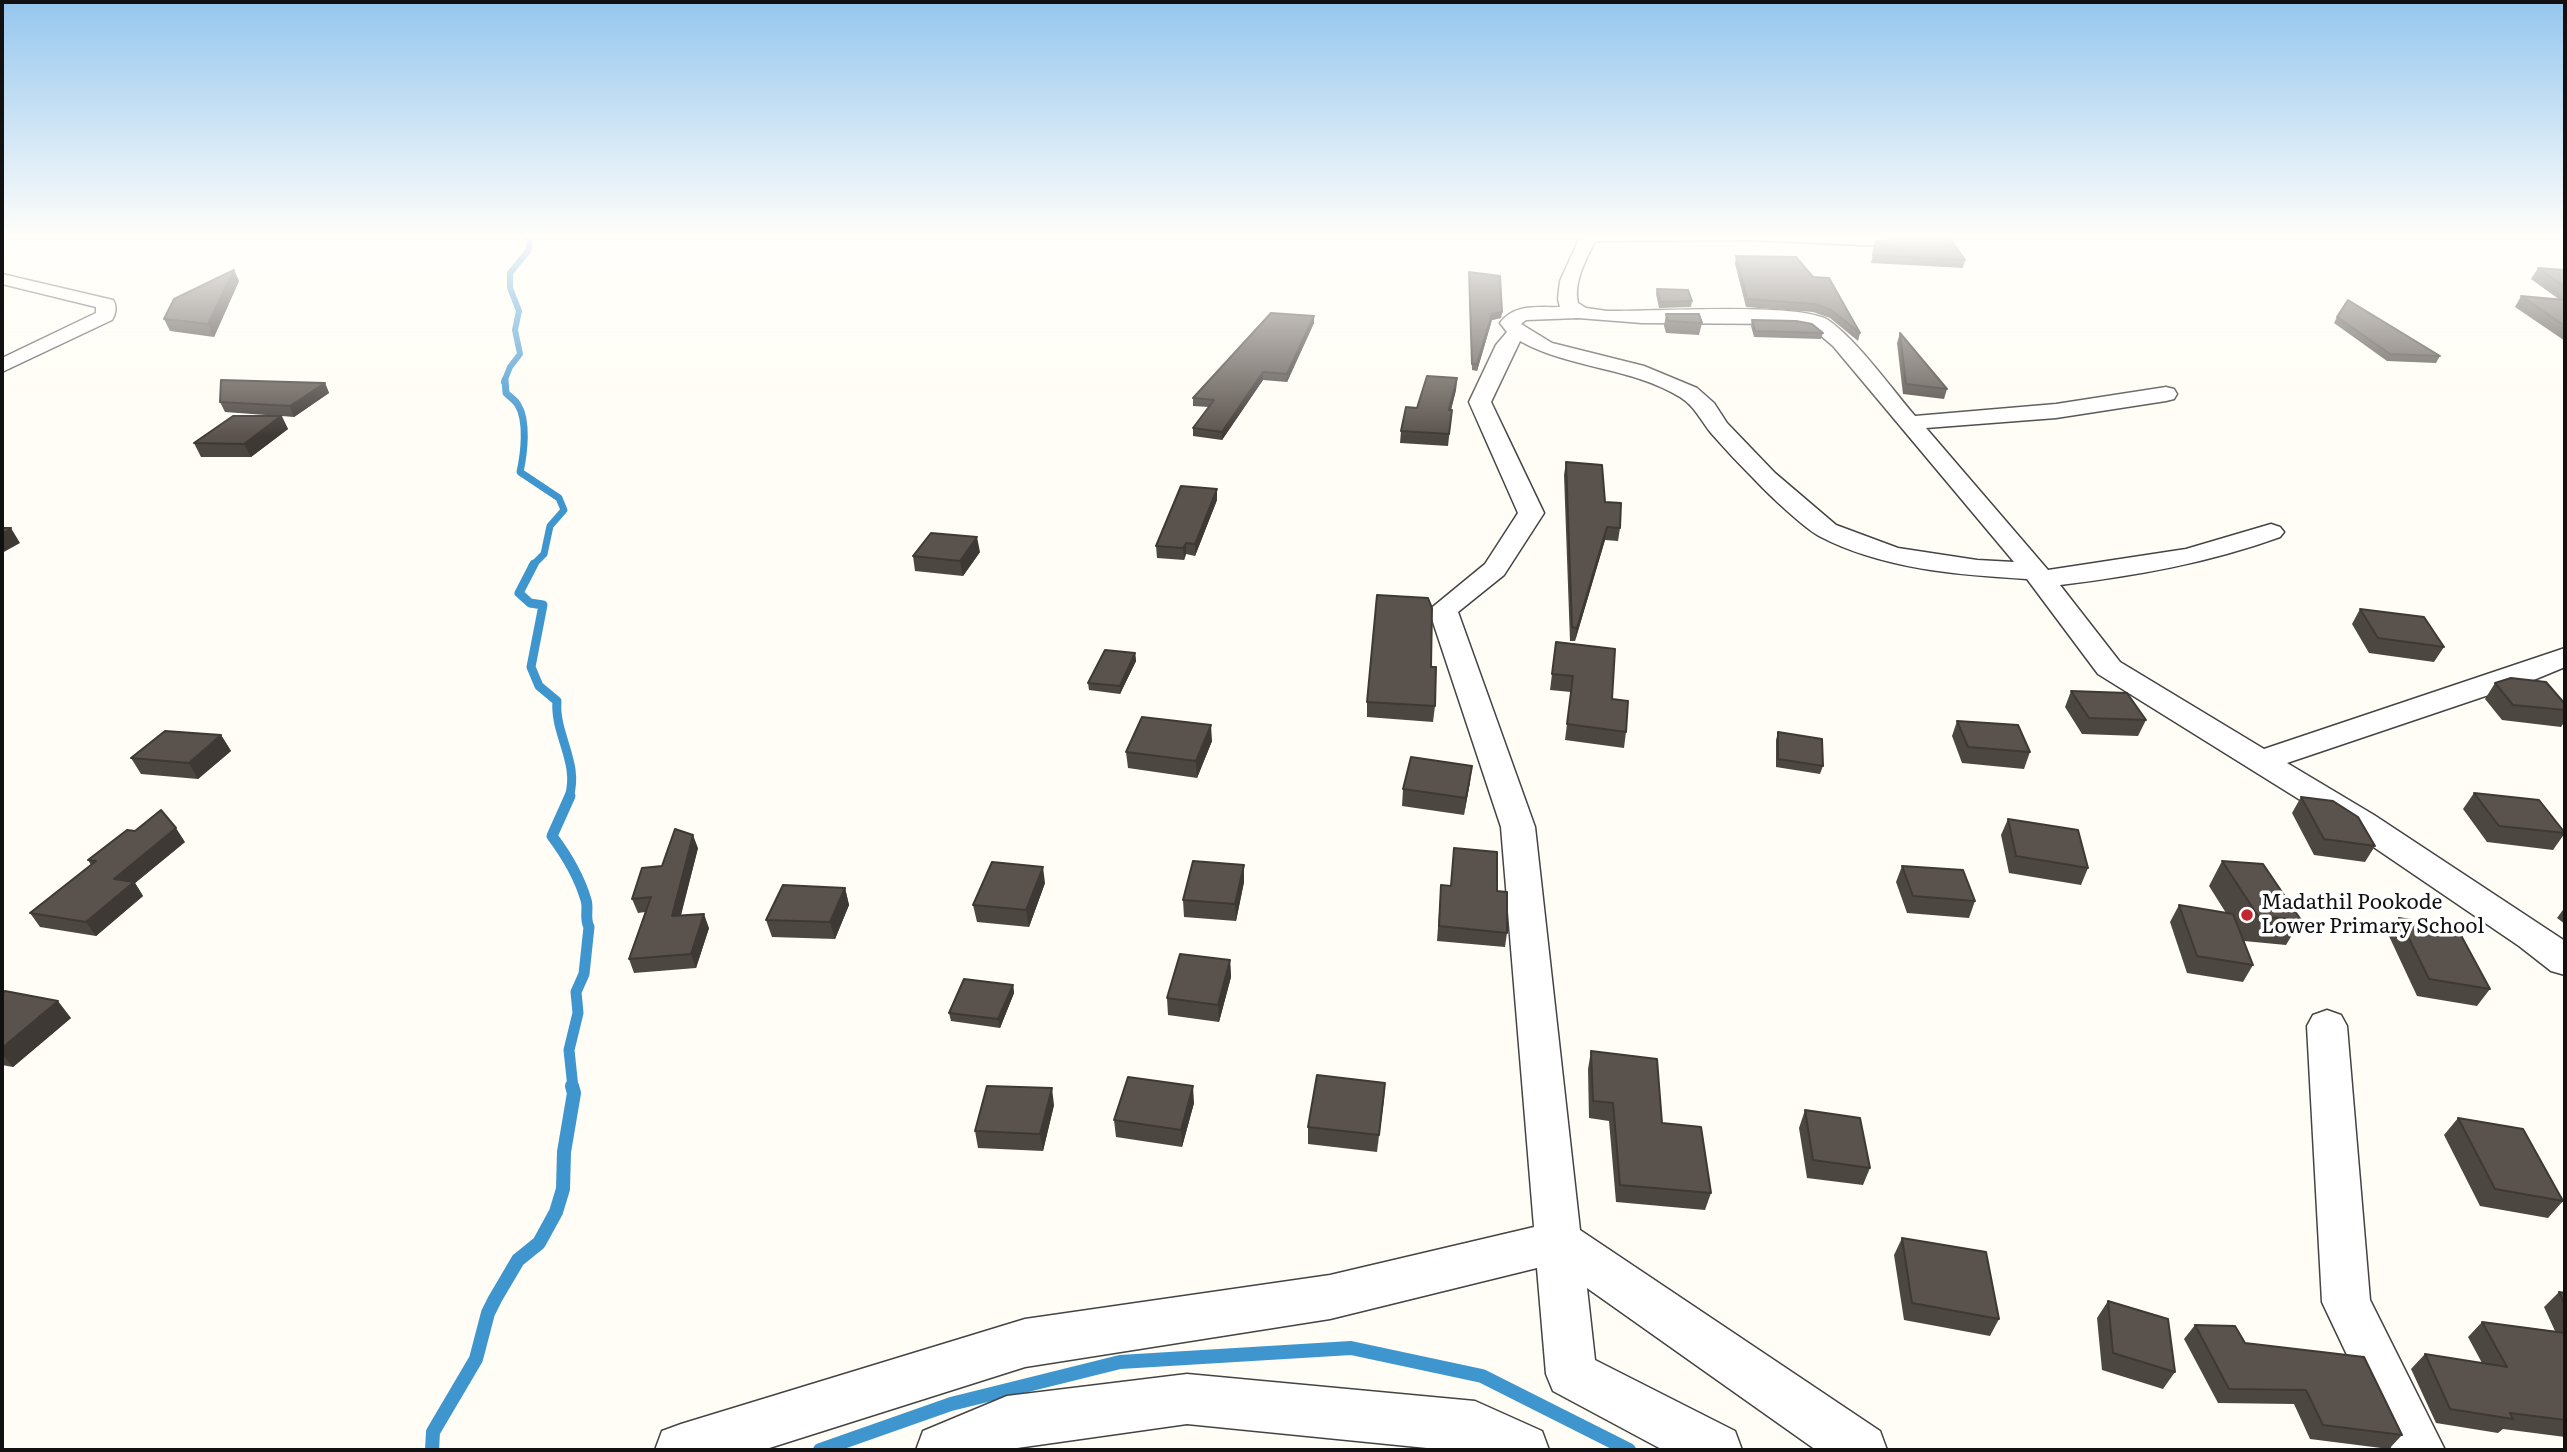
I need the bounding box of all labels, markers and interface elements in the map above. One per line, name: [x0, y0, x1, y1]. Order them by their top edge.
place label: Madathil Pookode Lower Primary School: [2261, 890, 2484, 940]
marker: Madathil Pookode Lower Primary School: [2239, 907, 2255, 923]

